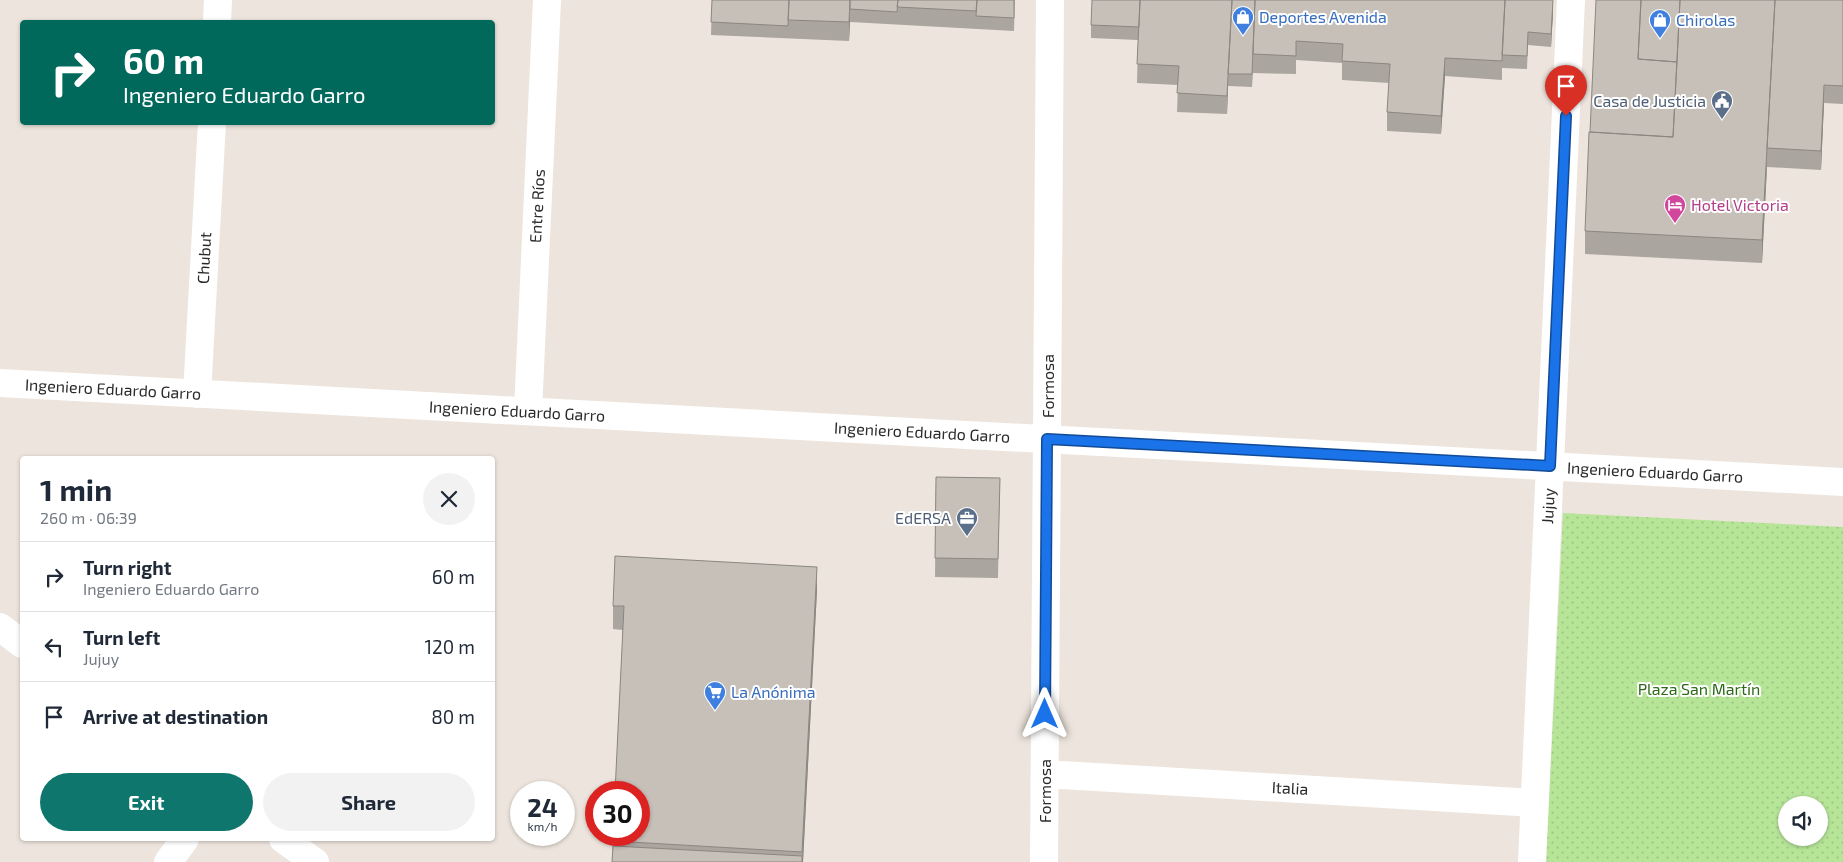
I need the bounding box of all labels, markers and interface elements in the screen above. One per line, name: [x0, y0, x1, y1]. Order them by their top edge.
shop icon: Deportes Avenida: [1231, 5, 1255, 36]
place label: Deportes Avenida: [1259, 7, 1387, 26]
shop icon: Chirolas: [1648, 8, 1672, 39]
place label: Chirolas: [1676, 10, 1735, 29]
text: 60 m: [123, 39, 204, 81]
icon: right: [40, 40, 105, 105]
pin: [1545, 65, 1587, 116]
icon: arrive: [1552, 72, 1580, 100]
text: Ingeniero Eduardo Garro: [123, 81, 365, 107]
public building icon: Casa de Justicia: [1710, 89, 1734, 120]
place label: Casa de Justicia: [1593, 91, 1706, 110]
street label: Entre Ríos: [525, 169, 548, 243]
hotel icon: Hotel Victoria: [1663, 193, 1687, 224]
place label: Hotel Victoria: [1691, 195, 1789, 214]
street label: Chubut: [193, 232, 214, 284]
street label: Formosa: [1038, 354, 1057, 418]
street label: Ingeniero Eduardo Garro: [24, 374, 202, 403]
street label: Ingeniero Eduardo Garro: [428, 396, 606, 425]
street label: Ingeniero Eduardo Garro: [833, 417, 1011, 446]
street label: Ingeniero Eduardo Garro: [1566, 457, 1744, 486]
text: 1 min: [40, 471, 112, 507]
button: close: [423, 473, 475, 525]
street label: Jujuy: [1537, 487, 1559, 525]
office icon: EdERSA: [955, 506, 979, 537]
text: 260 m · 06:39: [40, 508, 137, 527]
place label: EdERSA: [895, 508, 951, 527]
text: Turn right: [83, 556, 171, 579]
icon: right: [40, 563, 68, 591]
text: 60 m: [432, 565, 475, 588]
text: Ingeniero Eduardo Garro: [83, 579, 259, 598]
text: Turn left: [83, 626, 160, 649]
icon: left: [40, 633, 68, 661]
text: 120 m: [424, 635, 475, 658]
text: Jujuy: [83, 649, 119, 668]
park label: Plaza San Martín: [1638, 679, 1760, 698]
supermarket icon: La Anónima: [703, 680, 727, 711]
place label: La Anónima: [731, 682, 816, 701]
position arrow: [1018, 687, 1070, 739]
icon: arrive: [40, 703, 68, 731]
text: Arrive at destination: [83, 705, 268, 728]
text: 80 m: [431, 705, 475, 728]
street label: Formosa: [1035, 759, 1054, 823]
button: Exit: [40, 773, 253, 831]
button: Share: [263, 773, 475, 831]
street label: Italia: [1271, 777, 1309, 798]
speed limit sign: 30: [585, 781, 650, 846]
text: 24: [527, 792, 558, 822]
map controls: [1778, 796, 1828, 846]
button: sound: [1778, 796, 1828, 846]
text: km/h: [528, 819, 557, 833]

